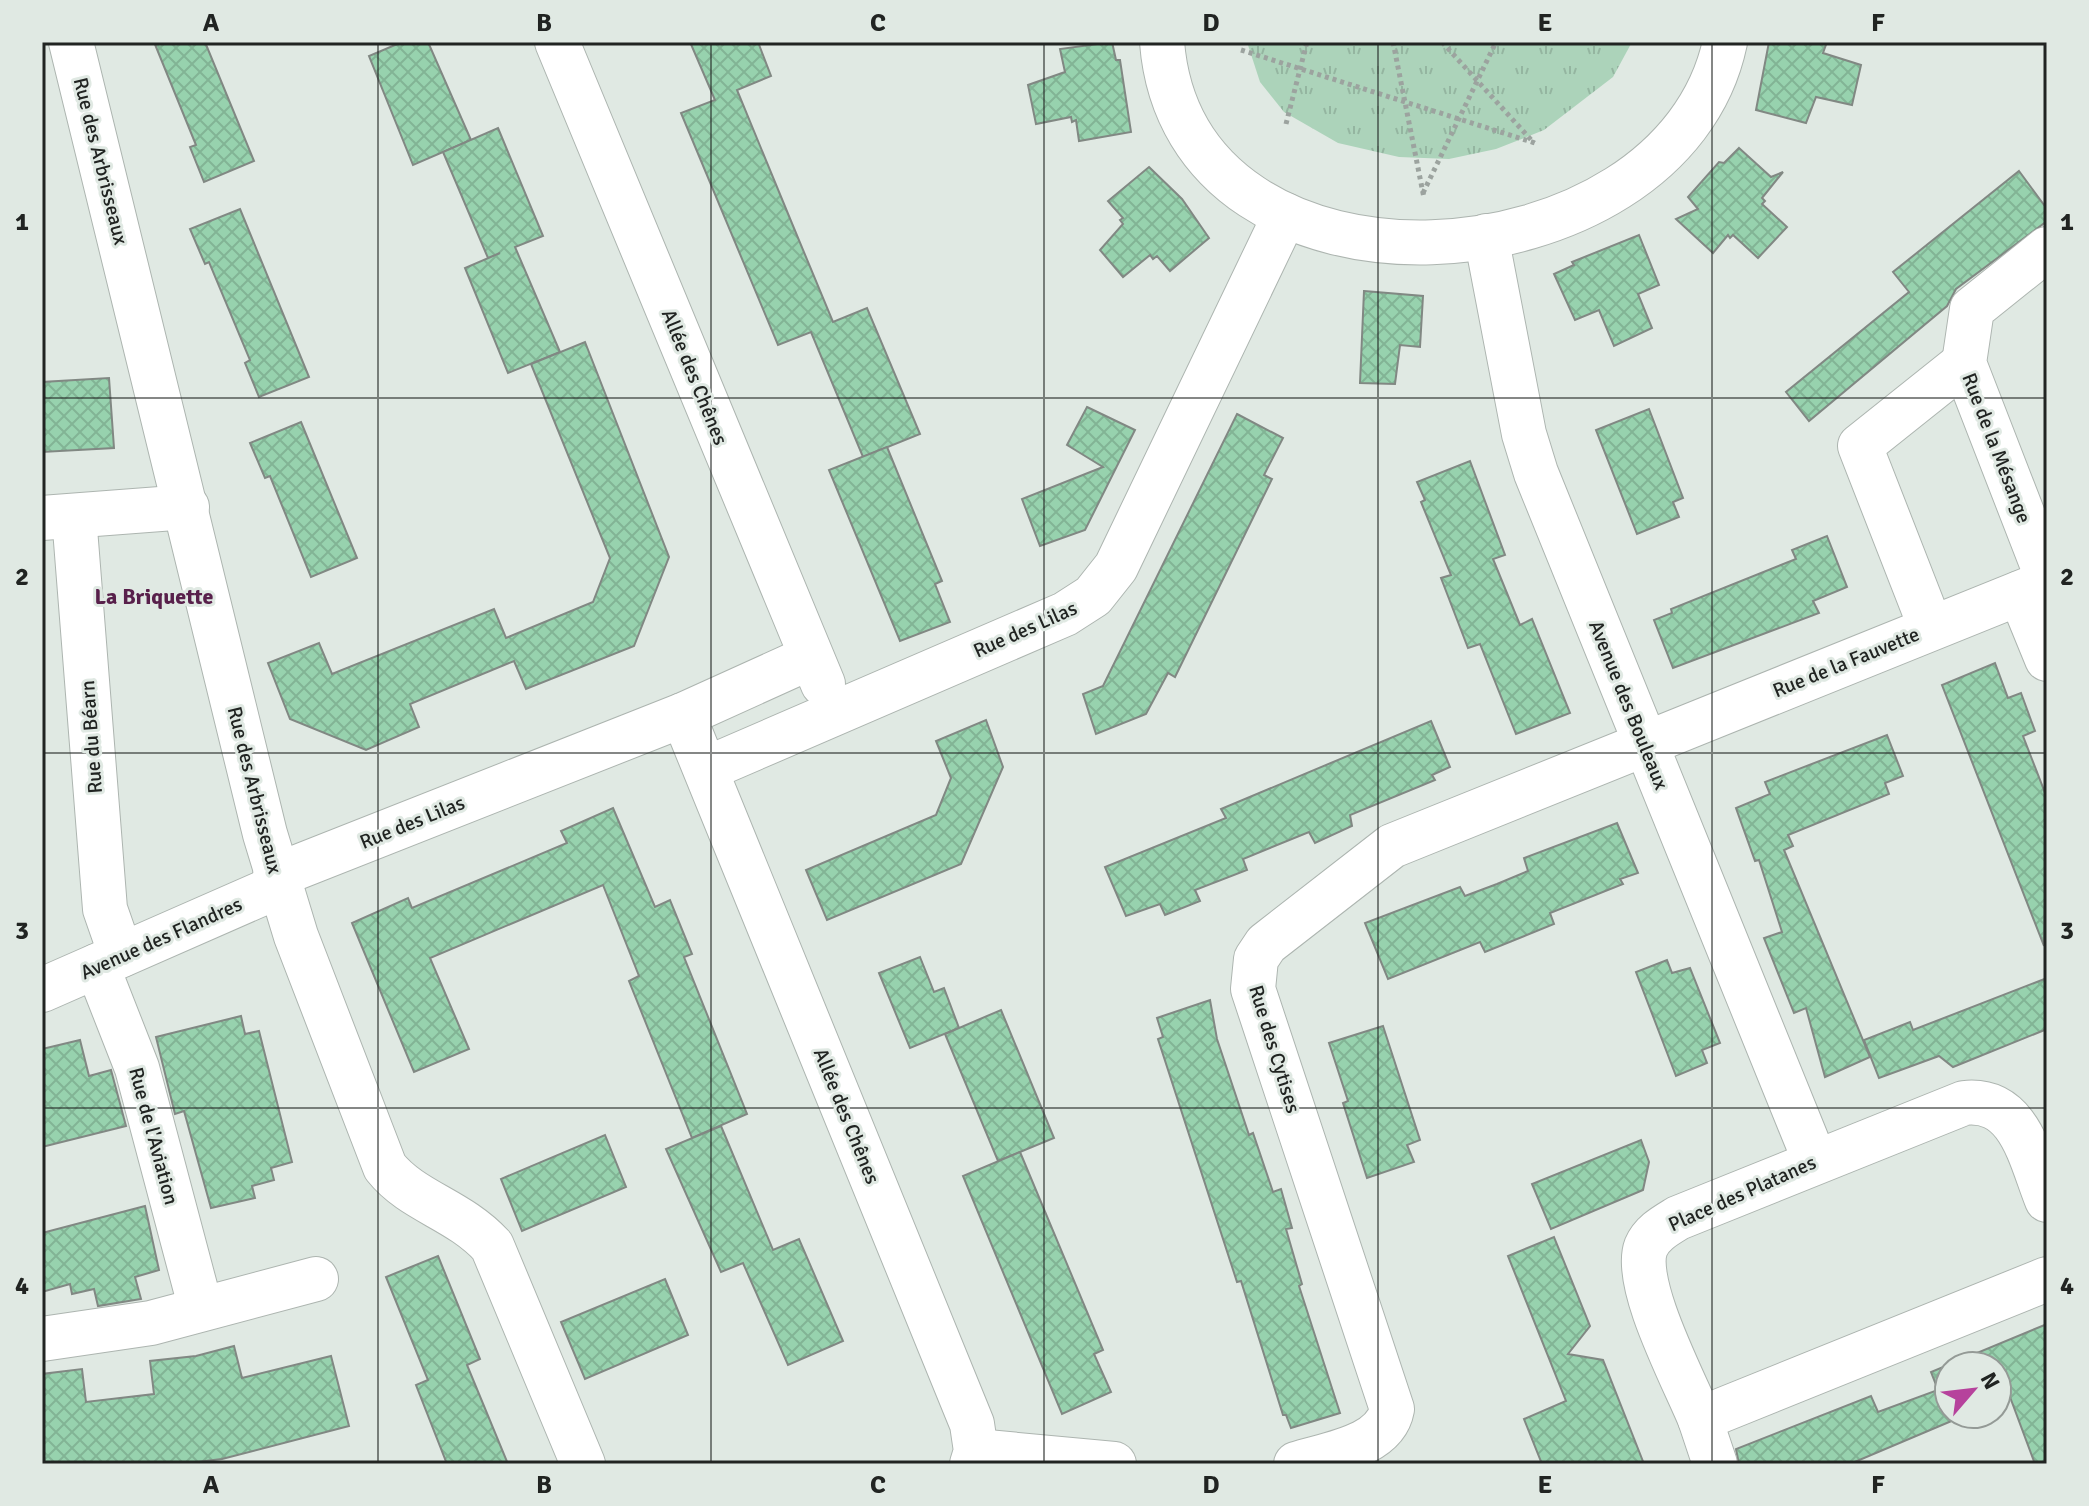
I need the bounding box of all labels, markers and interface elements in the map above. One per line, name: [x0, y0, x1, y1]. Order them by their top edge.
text: A: [203, 7, 220, 39]
text: B: [536, 7, 552, 39]
text: C: [870, 7, 886, 39]
text: D: [1202, 7, 1220, 39]
text: E: [1538, 7, 1552, 39]
text: F: [1871, 7, 1885, 39]
street label: Rue des Arbrisseaux: [68, 75, 133, 247]
text: 1: [15, 206, 29, 238]
text: 1: [2060, 206, 2074, 238]
street label: Allée des Chênes: [656, 306, 733, 449]
street label: Rue de la Mésange: [1956, 370, 2037, 527]
text: 2: [15, 561, 29, 593]
text: 2: [2060, 561, 2074, 593]
district label: La Briquette: [95, 583, 213, 610]
street label: Rue des Lilas: [969, 595, 1081, 663]
street label: Avenue des Bouleaux: [1583, 617, 1674, 793]
street label: Rue de la Fauvette: [1769, 622, 1923, 703]
street label: Rue du Béarn: [75, 680, 108, 794]
street label: Rue des Arbrisseaux: [222, 704, 287, 876]
street label: Rue des Lilas: [356, 790, 469, 855]
street label: Avenue des Flandres: [76, 891, 246, 985]
text: 3: [15, 915, 29, 947]
text: 3: [2060, 915, 2074, 947]
street label: Rue des Cytises: [1243, 982, 1306, 1116]
street label: Allée des Chênes: [808, 1045, 885, 1188]
street label: Rue de l'Aviation: [123, 1065, 184, 1208]
street label: Place des Platanes: [1665, 1150, 1820, 1237]
text: 4: [15, 1270, 29, 1302]
text: 4: [2060, 1270, 2074, 1302]
north arrow: [1933, 1350, 2013, 1430]
text: N: [1975, 1368, 2006, 1394]
text: A: [203, 1469, 220, 1501]
text: B: [536, 1469, 552, 1501]
text: C: [870, 1469, 886, 1501]
text: D: [1202, 1469, 1220, 1501]
text: E: [1538, 1469, 1552, 1501]
text: F: [1871, 1469, 1885, 1501]

